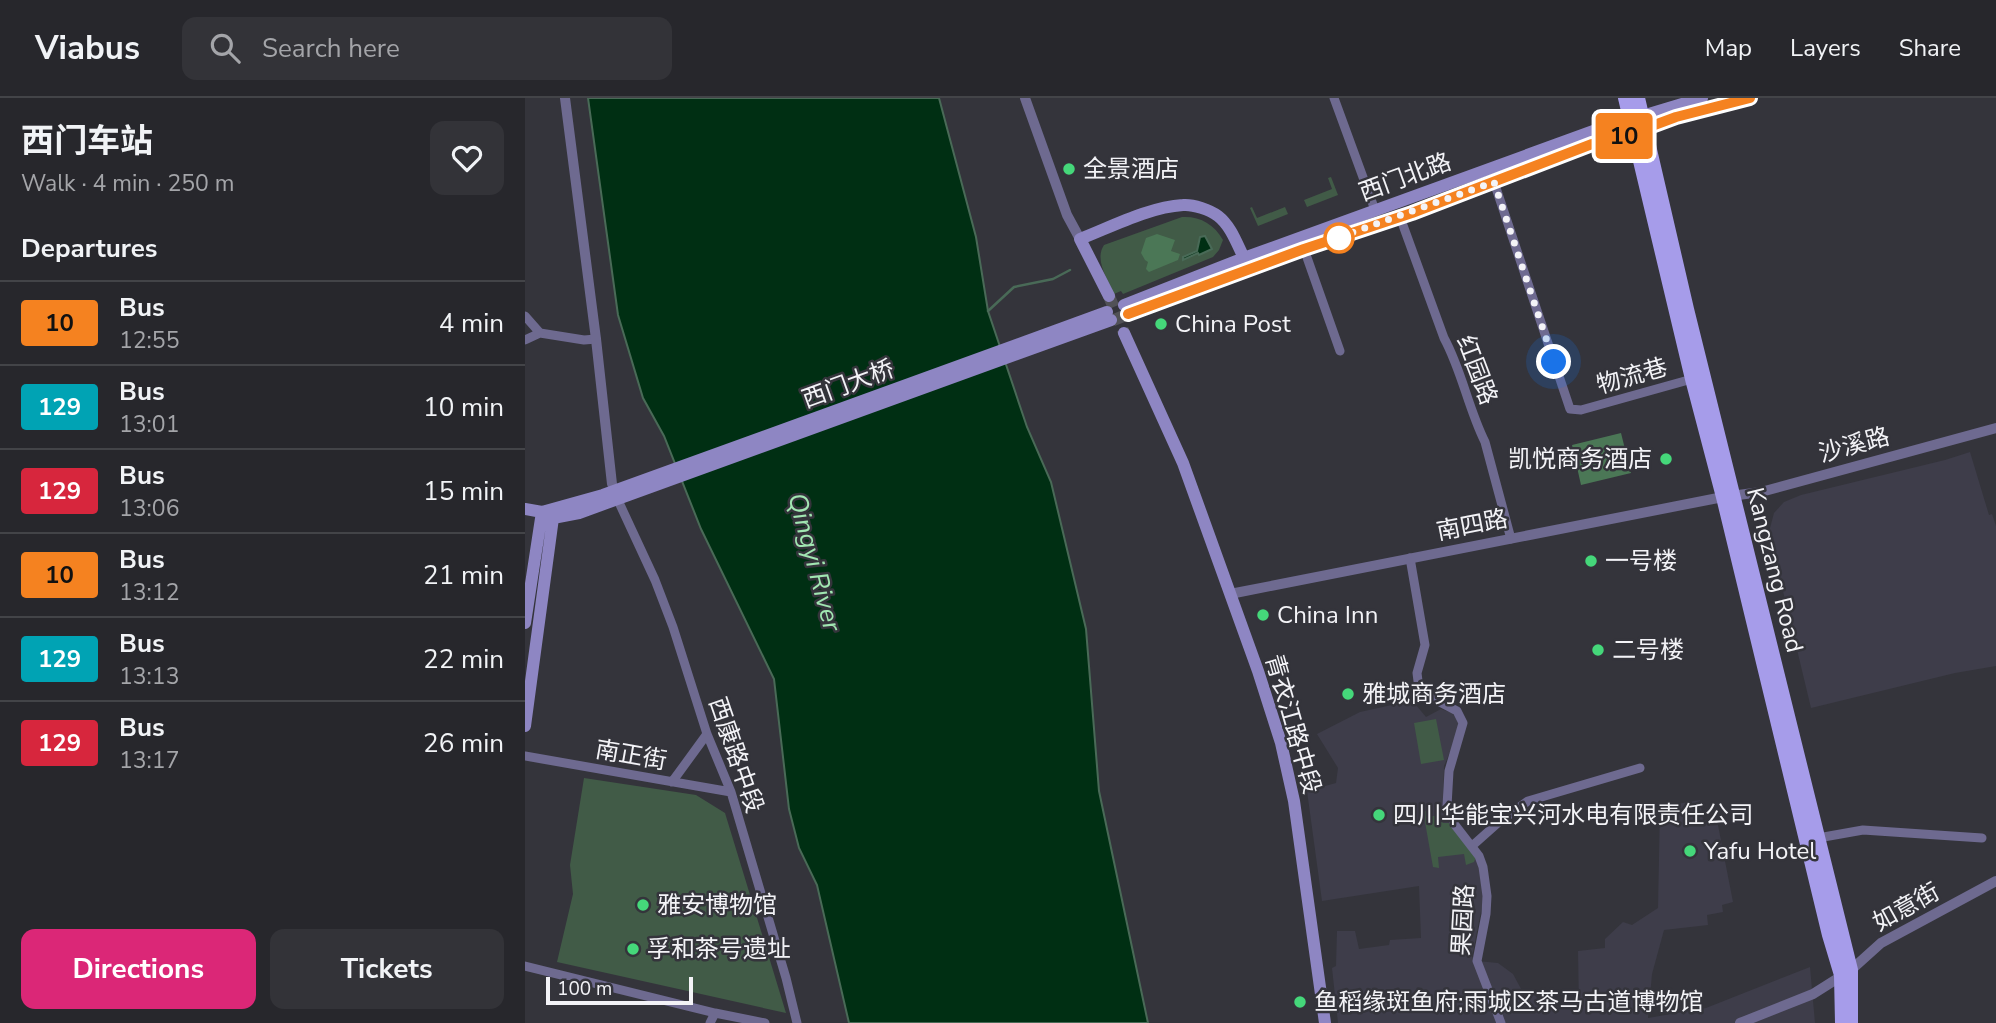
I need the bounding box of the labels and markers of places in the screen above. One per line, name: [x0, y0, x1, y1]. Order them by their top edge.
place label: 全景酒店: [1083, 153, 1179, 185]
marker: 全景酒店: [1061, 161, 1077, 177]
unlabelled marker: [1324, 223, 1354, 253]
place label: China Post: [1175, 308, 1291, 340]
marker: China Post: [1153, 316, 1169, 332]
place label: 凯悦商务酒店: [1508, 443, 1652, 475]
marker: 凯悦商务酒店: [1658, 451, 1674, 467]
place label: 一号楼: [1605, 545, 1677, 577]
marker: 一号楼: [1583, 553, 1599, 569]
place label: China Inn: [1277, 599, 1378, 631]
marker: China Inn: [1255, 607, 1271, 623]
place label: 二号楼: [1612, 634, 1684, 666]
marker: 二号楼: [1590, 642, 1606, 658]
place label: 雅城商务酒店: [1362, 678, 1506, 710]
marker: 雅城商务酒店: [1340, 686, 1356, 702]
place label: 四川华能宝兴河水电有限责任公司: [1393, 799, 1753, 831]
marker: 四川华能宝兴河水电有限责任公司: [1371, 807, 1387, 823]
place label: Yafu Hotel: [1703, 835, 1816, 867]
marker: Yafu Hotel: [1682, 843, 1698, 859]
place label: 雅安博物馆: [657, 889, 777, 921]
marker: 雅安博物馆: [635, 897, 651, 913]
place label: 孚和茶号遗址: [647, 933, 791, 965]
marker: 孚和茶号遗址: [625, 941, 641, 957]
place label: 鱼稻缘斑鱼府;雨城区茶马古道博物馆: [1314, 986, 1703, 1018]
marker: 鱼稻缘斑鱼府;雨城区茶马古道博物馆: [1292, 994, 1308, 1010]

